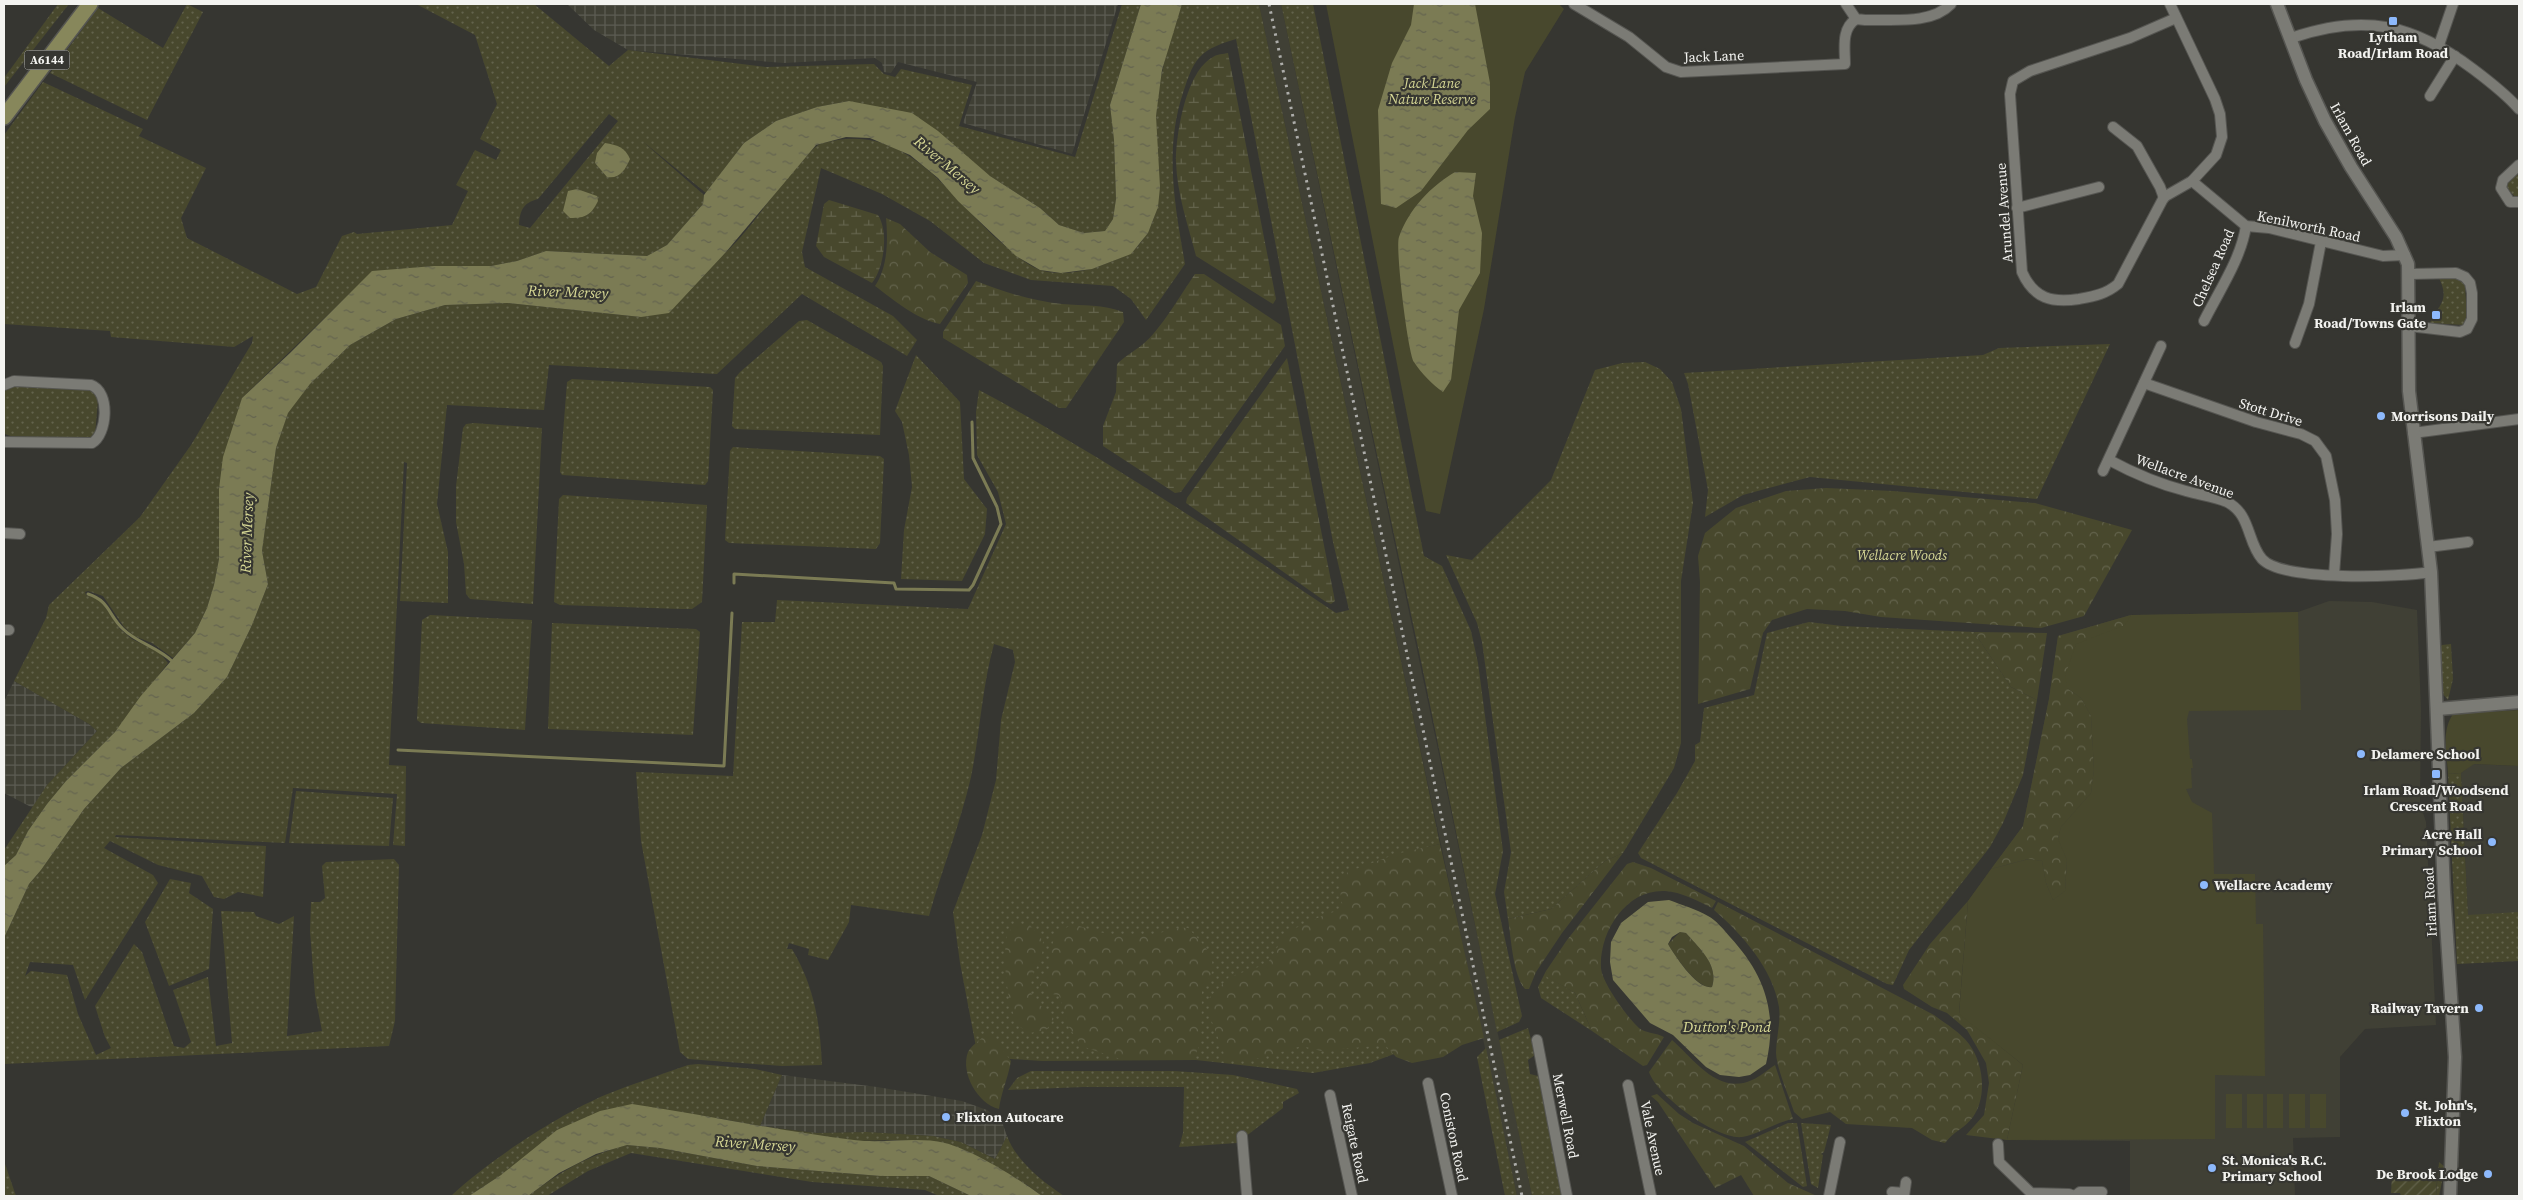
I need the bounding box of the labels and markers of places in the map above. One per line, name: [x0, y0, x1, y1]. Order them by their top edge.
marker: Lytham Road/Irlam Road: [2387, 15, 2399, 27]
place label: Lytham Road/Irlam Road: [2338, 27, 2449, 63]
place label: Irlam Road/Towns Gate: [2314, 297, 2426, 333]
marker: Irlam Road/Towns Gate: [2430, 309, 2442, 321]
place label: Morrisons Daily: [2391, 406, 2495, 426]
marker: Morrisons Daily: [2375, 410, 2387, 422]
place label: Delamere School: [2371, 744, 2480, 764]
marker: Delamere School: [2355, 748, 2367, 760]
marker: Irlam Road/Woodsend Crescent Road: [2430, 768, 2442, 780]
place label: Irlam Road/Woodsend Crescent Road: [2364, 780, 2509, 816]
place label: Acre Hall Primary School: [2382, 824, 2482, 860]
marker: Acre Hall Primary School: [2486, 836, 2498, 848]
place label: Wellacre Academy: [2214, 875, 2333, 895]
marker: Wellacre Academy: [2198, 879, 2210, 891]
place label: Railway Tavern: [2370, 998, 2469, 1018]
marker: Railway Tavern: [2473, 1002, 2485, 1014]
place label: St. John's, Flixton: [2415, 1095, 2477, 1131]
place label: Flixton Autocare: [956, 1107, 1064, 1127]
marker: St. John's, Flixton: [2399, 1107, 2411, 1119]
marker: Flixton Autocare: [940, 1111, 952, 1123]
place label: St. Monica's R.C. Primary School: [2222, 1150, 2327, 1186]
marker: St. Monica's R.C. Primary School: [2206, 1162, 2218, 1174]
place label: De Brook Lodge: [2376, 1164, 2478, 1184]
marker: De Brook Lodge: [2482, 1168, 2494, 1180]

